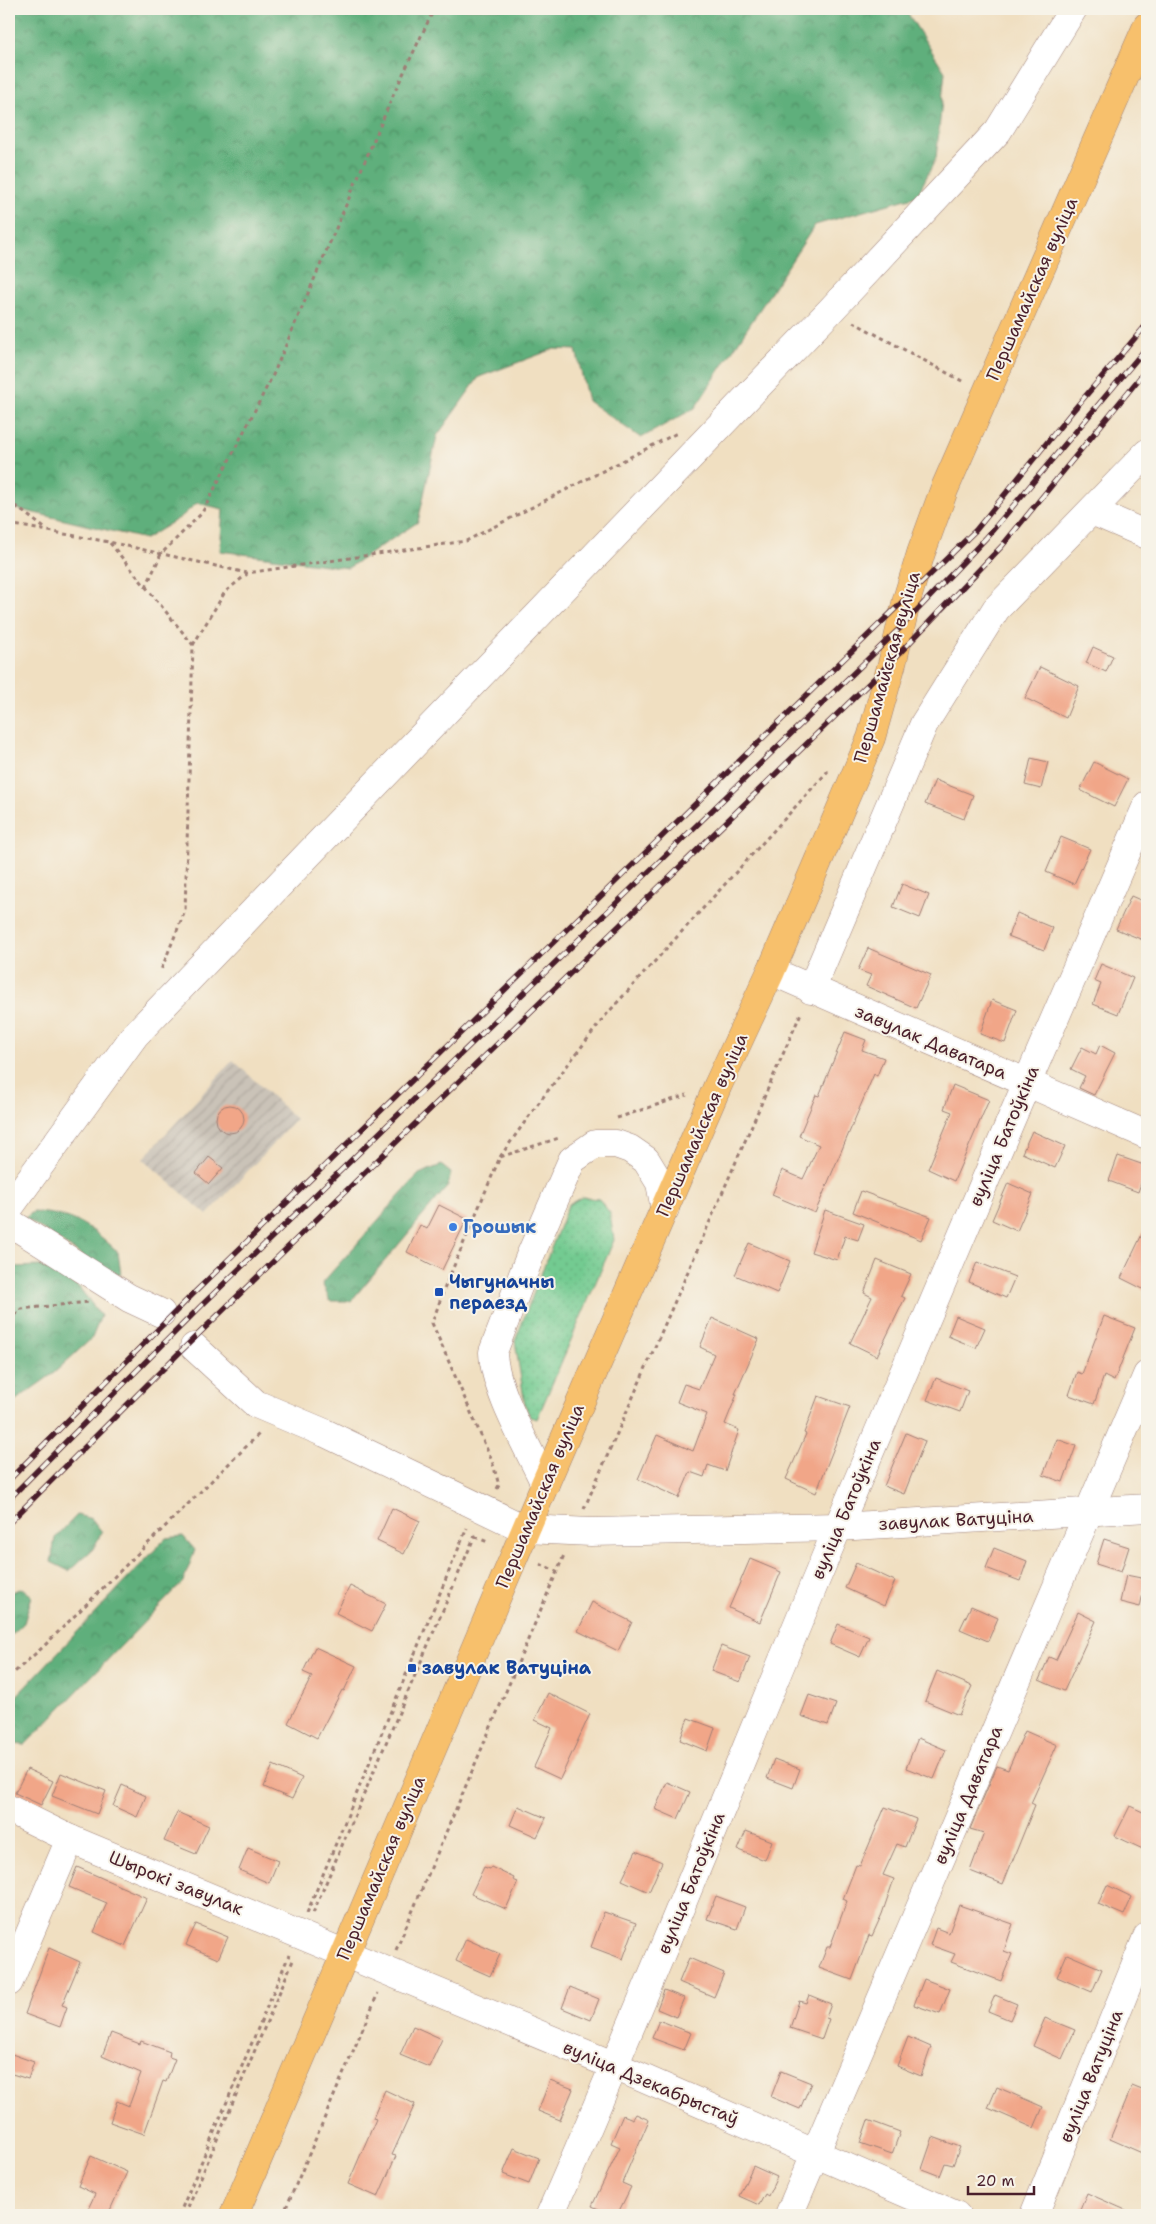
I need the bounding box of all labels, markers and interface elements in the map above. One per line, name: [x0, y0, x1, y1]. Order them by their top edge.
street label: Першамайская вуліца: [981, 194, 1083, 384]
street label: Першамайская вуліца: [848, 568, 926, 766]
street label: завулак Даватара: [851, 999, 1011, 1085]
street label: Першамайская вуліца: [651, 1030, 753, 1220]
street label: вуліца Батоўкіна: [963, 1062, 1045, 1210]
place label: Грошык: [463, 1215, 536, 1239]
marker: Грошык: [447, 1221, 459, 1233]
place label: Чыгуначны пераезд: [449, 1270, 555, 1315]
marker: Чыгуначны пераезд: [433, 1286, 445, 1298]
street label: Першамайская вуліца: [490, 1400, 590, 1592]
street label: вуліца Батоўкіна: [805, 1435, 887, 1583]
street label: завулак Ватуціна: [878, 1504, 1034, 1536]
place label: завулак Ватуціна: [422, 1656, 592, 1680]
marker: завулак Ватуціна: [406, 1662, 418, 1674]
street label: вуліца Даватара: [928, 1722, 1008, 1868]
street label: Першамайская вуліца: [331, 1772, 431, 1964]
street label: вуліца Батоўкіна: [652, 1809, 730, 1957]
street label: Шырокі завулак: [105, 1845, 247, 1921]
street label: вуліца Ватуціна: [1053, 2006, 1129, 2146]
street label: вуліца Дзекабрыстаў: [559, 2035, 743, 2131]
scale bar: [968, 2164, 1035, 2196]
text: 20 m: [976, 2171, 1015, 2191]

